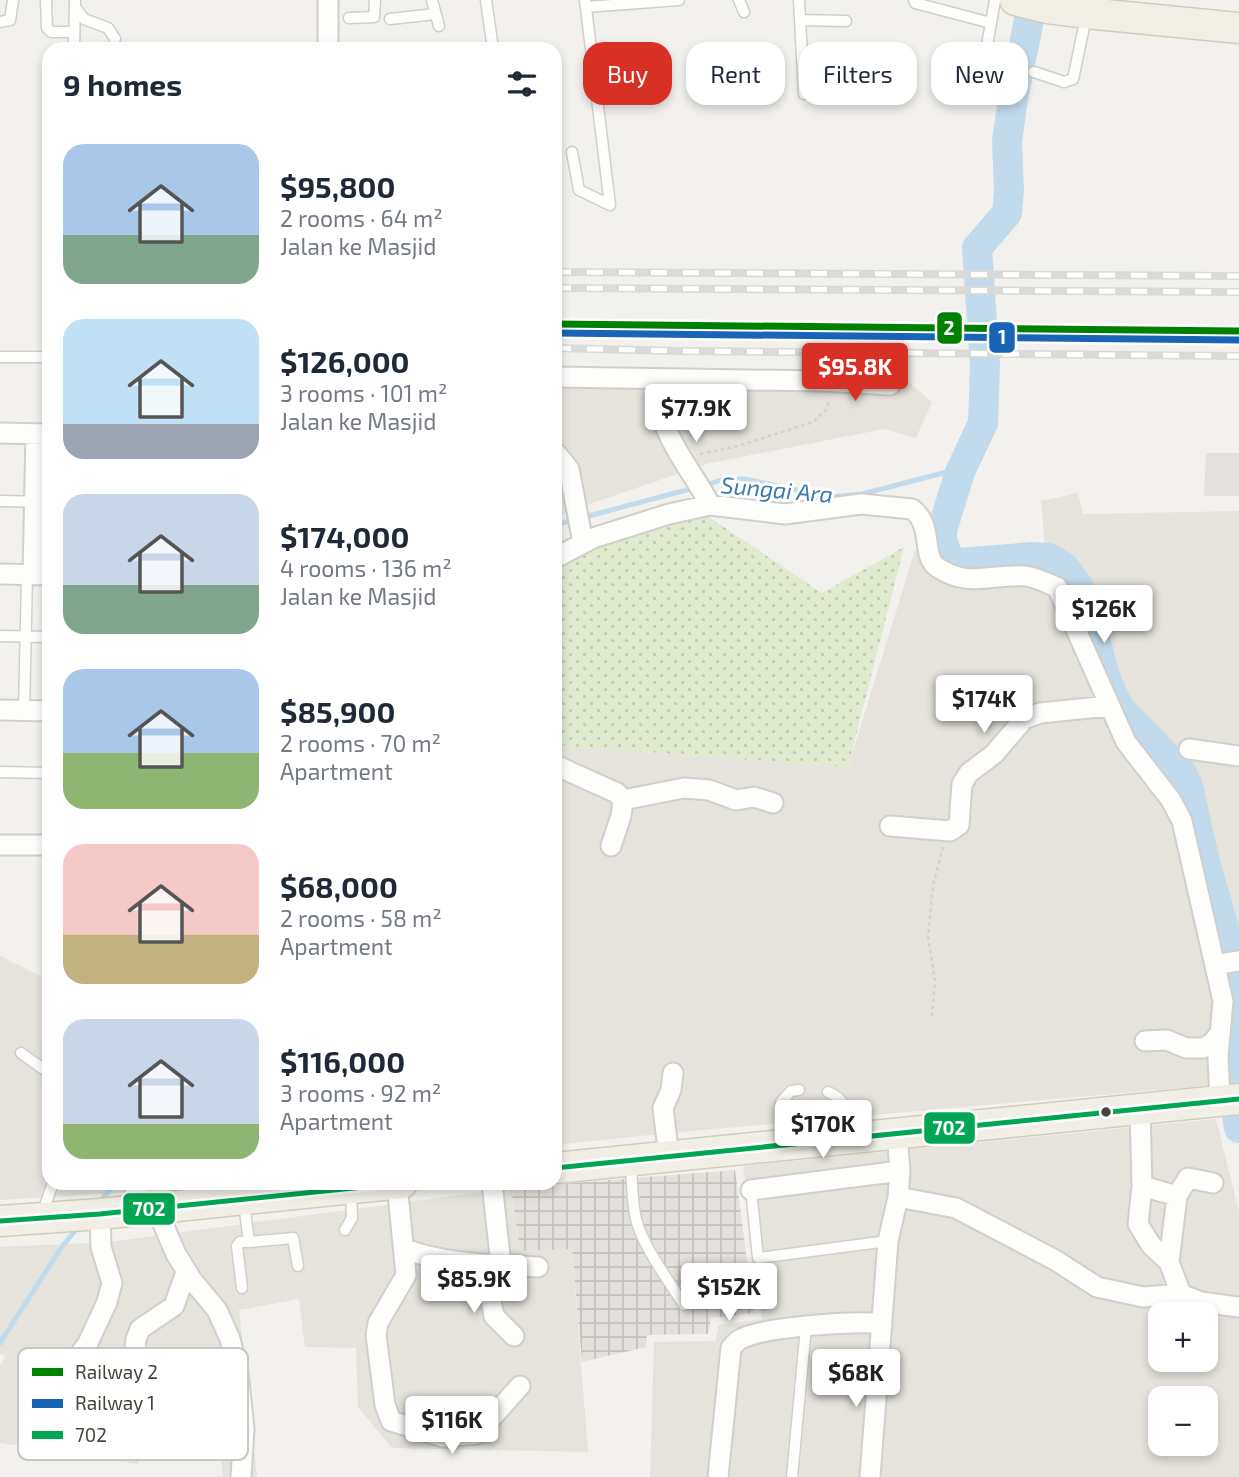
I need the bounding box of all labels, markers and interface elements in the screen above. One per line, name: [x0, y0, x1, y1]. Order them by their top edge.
chip: Buy: [583, 42, 672, 105]
chip: Rent: [686, 42, 785, 105]
chip: Filters: [799, 42, 917, 105]
chip: New: [931, 42, 1028, 105]
icon: filters: [503, 65, 541, 103]
text: 9 homes: [63, 66, 182, 102]
text: $95,800: [280, 168, 395, 204]
icon: home: [119, 172, 203, 256]
text: 2 rooms · 64 m²: [280, 204, 443, 232]
text: Jalan ke Masjid: [280, 232, 436, 260]
line badge: 2: [936, 311, 963, 345]
text: 2: [943, 316, 955, 339]
line badge: 1: [988, 321, 1016, 354]
text: 1: [998, 325, 1006, 348]
text: $126,000: [280, 343, 410, 379]
pin: $95.8K: [798, 344, 912, 403]
icon: home: [119, 347, 203, 431]
text: $95.8K: [818, 352, 892, 380]
text: 3 rooms · 101 m²: [280, 379, 447, 407]
pin: $77.9K: [639, 384, 753, 444]
text: $77.9K: [661, 393, 731, 421]
text: Jalan ke Masjid: [280, 407, 436, 435]
water label: Sungai Ara: [720, 470, 834, 508]
text: $174,000: [280, 518, 409, 554]
icon: home: [119, 522, 203, 606]
text: 4 rooms · 136 m²: [280, 554, 452, 582]
text: Jalan ke Masjid: [280, 582, 436, 610]
pin: $126K: [1055, 586, 1153, 645]
text: $126K: [1072, 594, 1136, 622]
pin: $174K: [935, 676, 1033, 735]
text: $174K: [952, 684, 1016, 712]
text: $85,900: [280, 693, 395, 729]
icon: home: [119, 697, 203, 781]
text: 2 rooms · 70 m²: [280, 729, 441, 757]
text: Apartment: [280, 757, 393, 785]
text: $68,000: [280, 868, 398, 904]
icon: home: [119, 872, 203, 956]
text: 2 rooms · 58 m²: [280, 904, 442, 932]
text: Apartment: [280, 932, 393, 960]
text: $116,000: [280, 1043, 405, 1079]
icon: home: [119, 1047, 203, 1131]
text: 3 rooms · 92 m²: [280, 1079, 441, 1107]
pin: $170K: [774, 1100, 872, 1160]
unlabelled marker: [1099, 1105, 1113, 1119]
text: Apartment: [280, 1107, 393, 1135]
text: $170K: [791, 1109, 855, 1137]
line badge: 702: [923, 1111, 976, 1145]
text: 702: [932, 1116, 966, 1139]
line badge: 702: [122, 1192, 176, 1226]
text: 702: [132, 1197, 166, 1220]
pin: $85.9K: [417, 1256, 531, 1315]
text: $85.9K: [437, 1264, 511, 1292]
pin: $152K: [680, 1264, 778, 1323]
text: $152K: [697, 1272, 761, 1300]
map controls: [1148, 1302, 1218, 1456]
button: +: [1148, 1302, 1218, 1372]
legend: [18, 1348, 248, 1460]
pin: $68K: [815, 1350, 897, 1409]
text: $68K: [828, 1358, 884, 1386]
text: Railway 2: [75, 1360, 158, 1383]
button: −: [1148, 1386, 1218, 1456]
text: Railway 1: [75, 1391, 155, 1414]
pin: $116K: [403, 1396, 501, 1456]
text: $116K: [421, 1405, 483, 1433]
text: 702: [75, 1423, 107, 1446]

